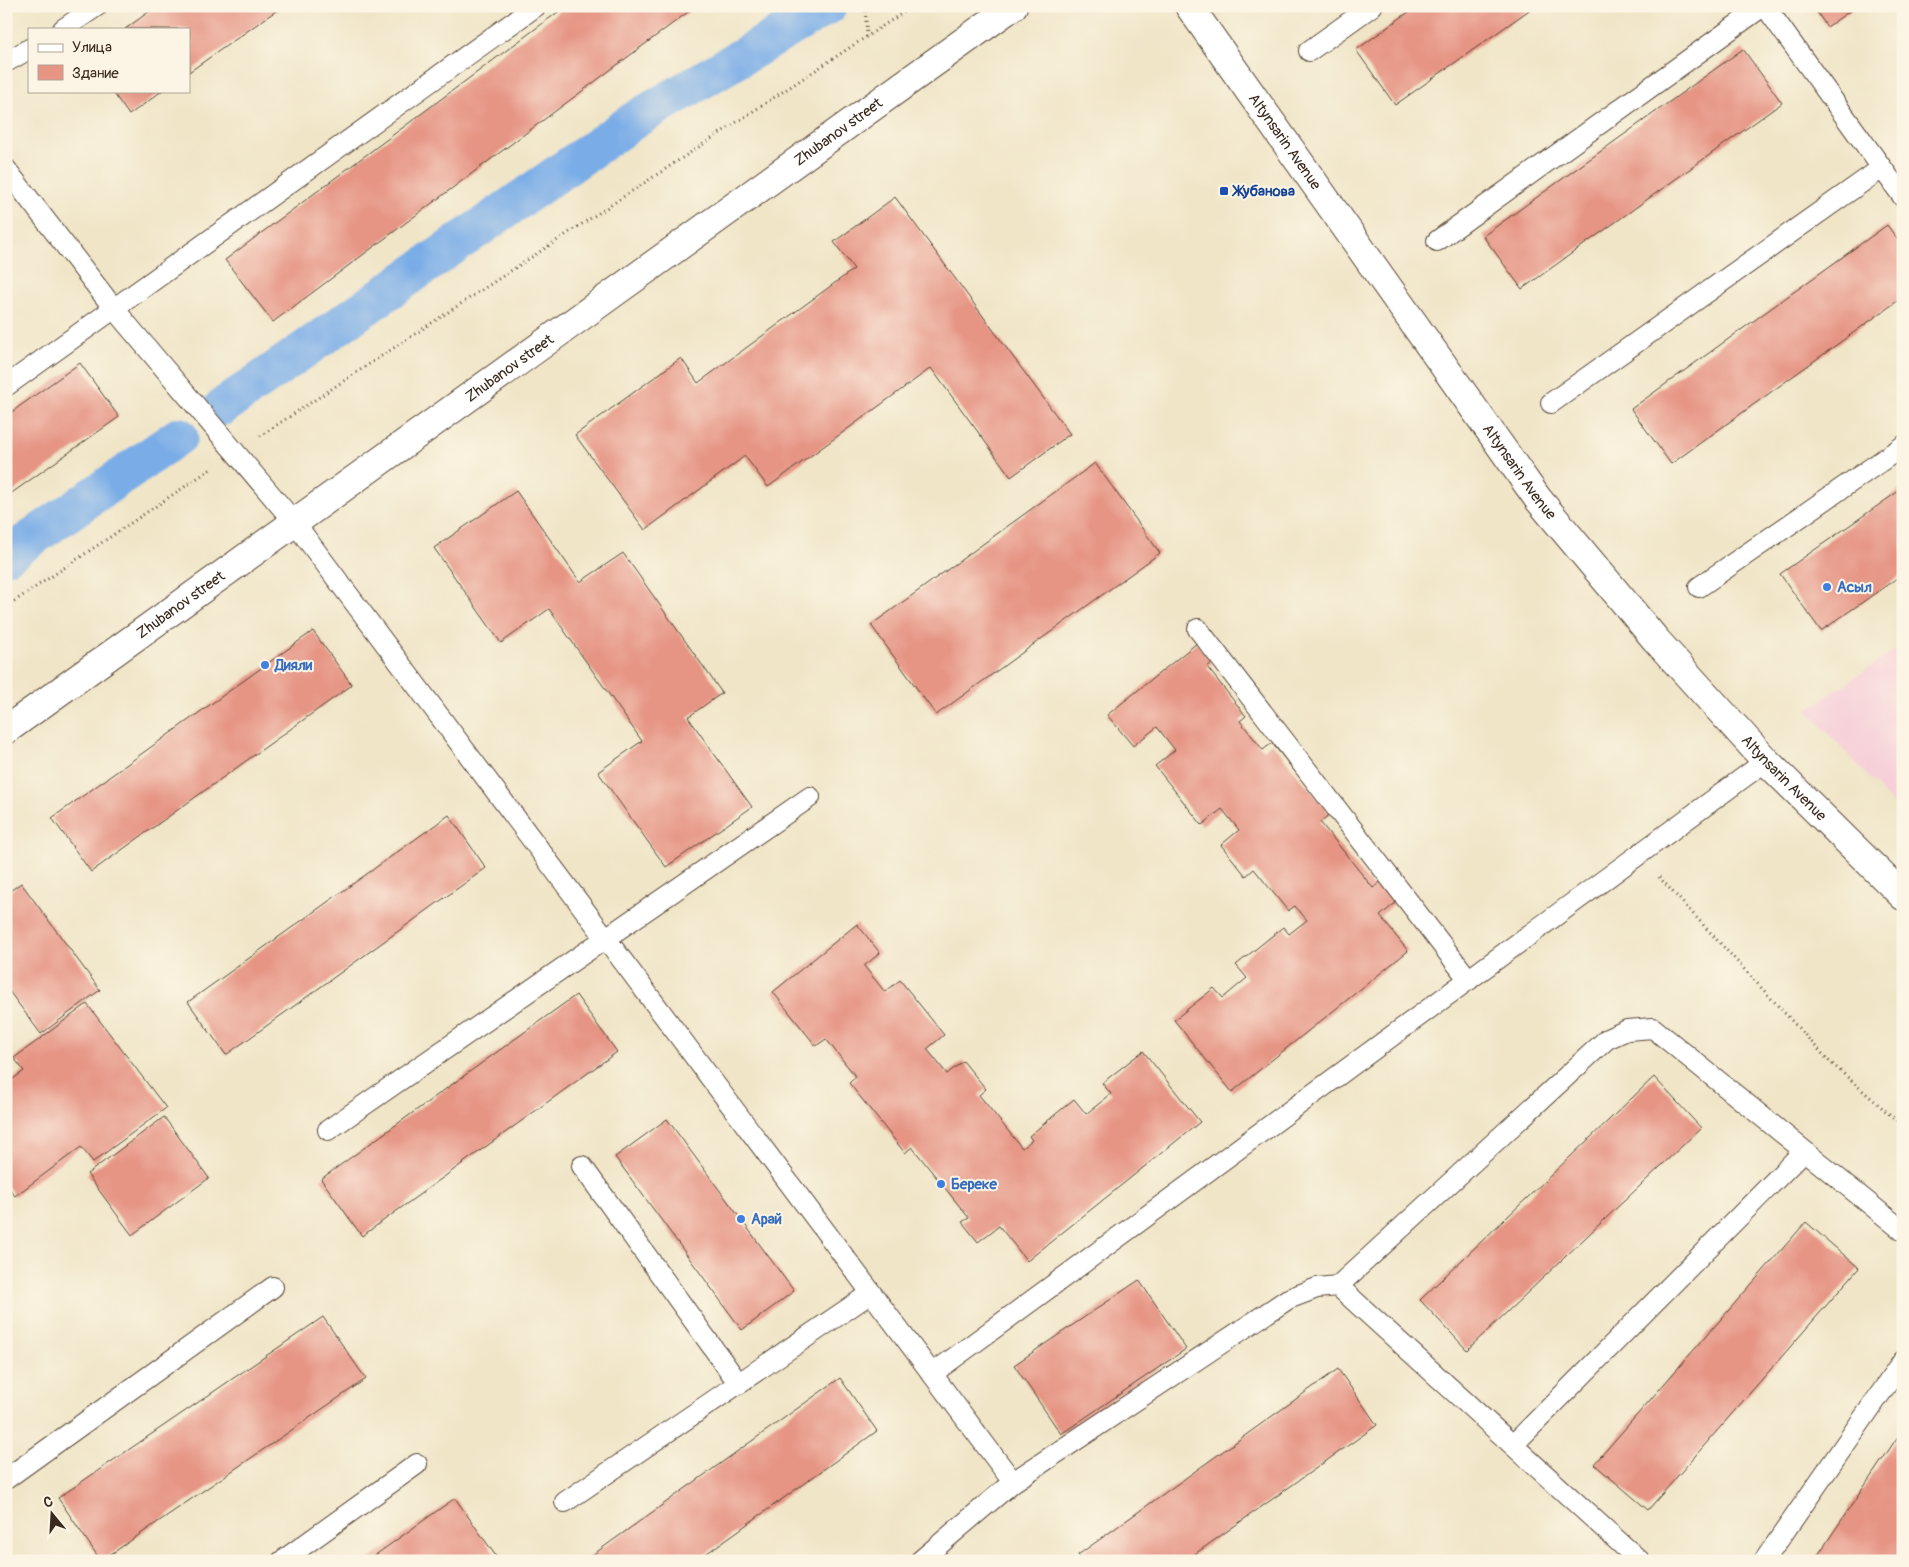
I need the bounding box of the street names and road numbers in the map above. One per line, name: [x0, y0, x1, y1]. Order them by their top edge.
street label: Altynsarin Avenue: [1244, 90, 1325, 194]
street label: Zhubanov street: [791, 93, 887, 170]
street label: Zhubanov street: [462, 330, 558, 407]
street label: Altynsarin Avenue: [1478, 421, 1561, 524]
street label: Zhubanov street: [133, 566, 230, 643]
street label: Altynsarin Avenue: [1737, 731, 1831, 826]

